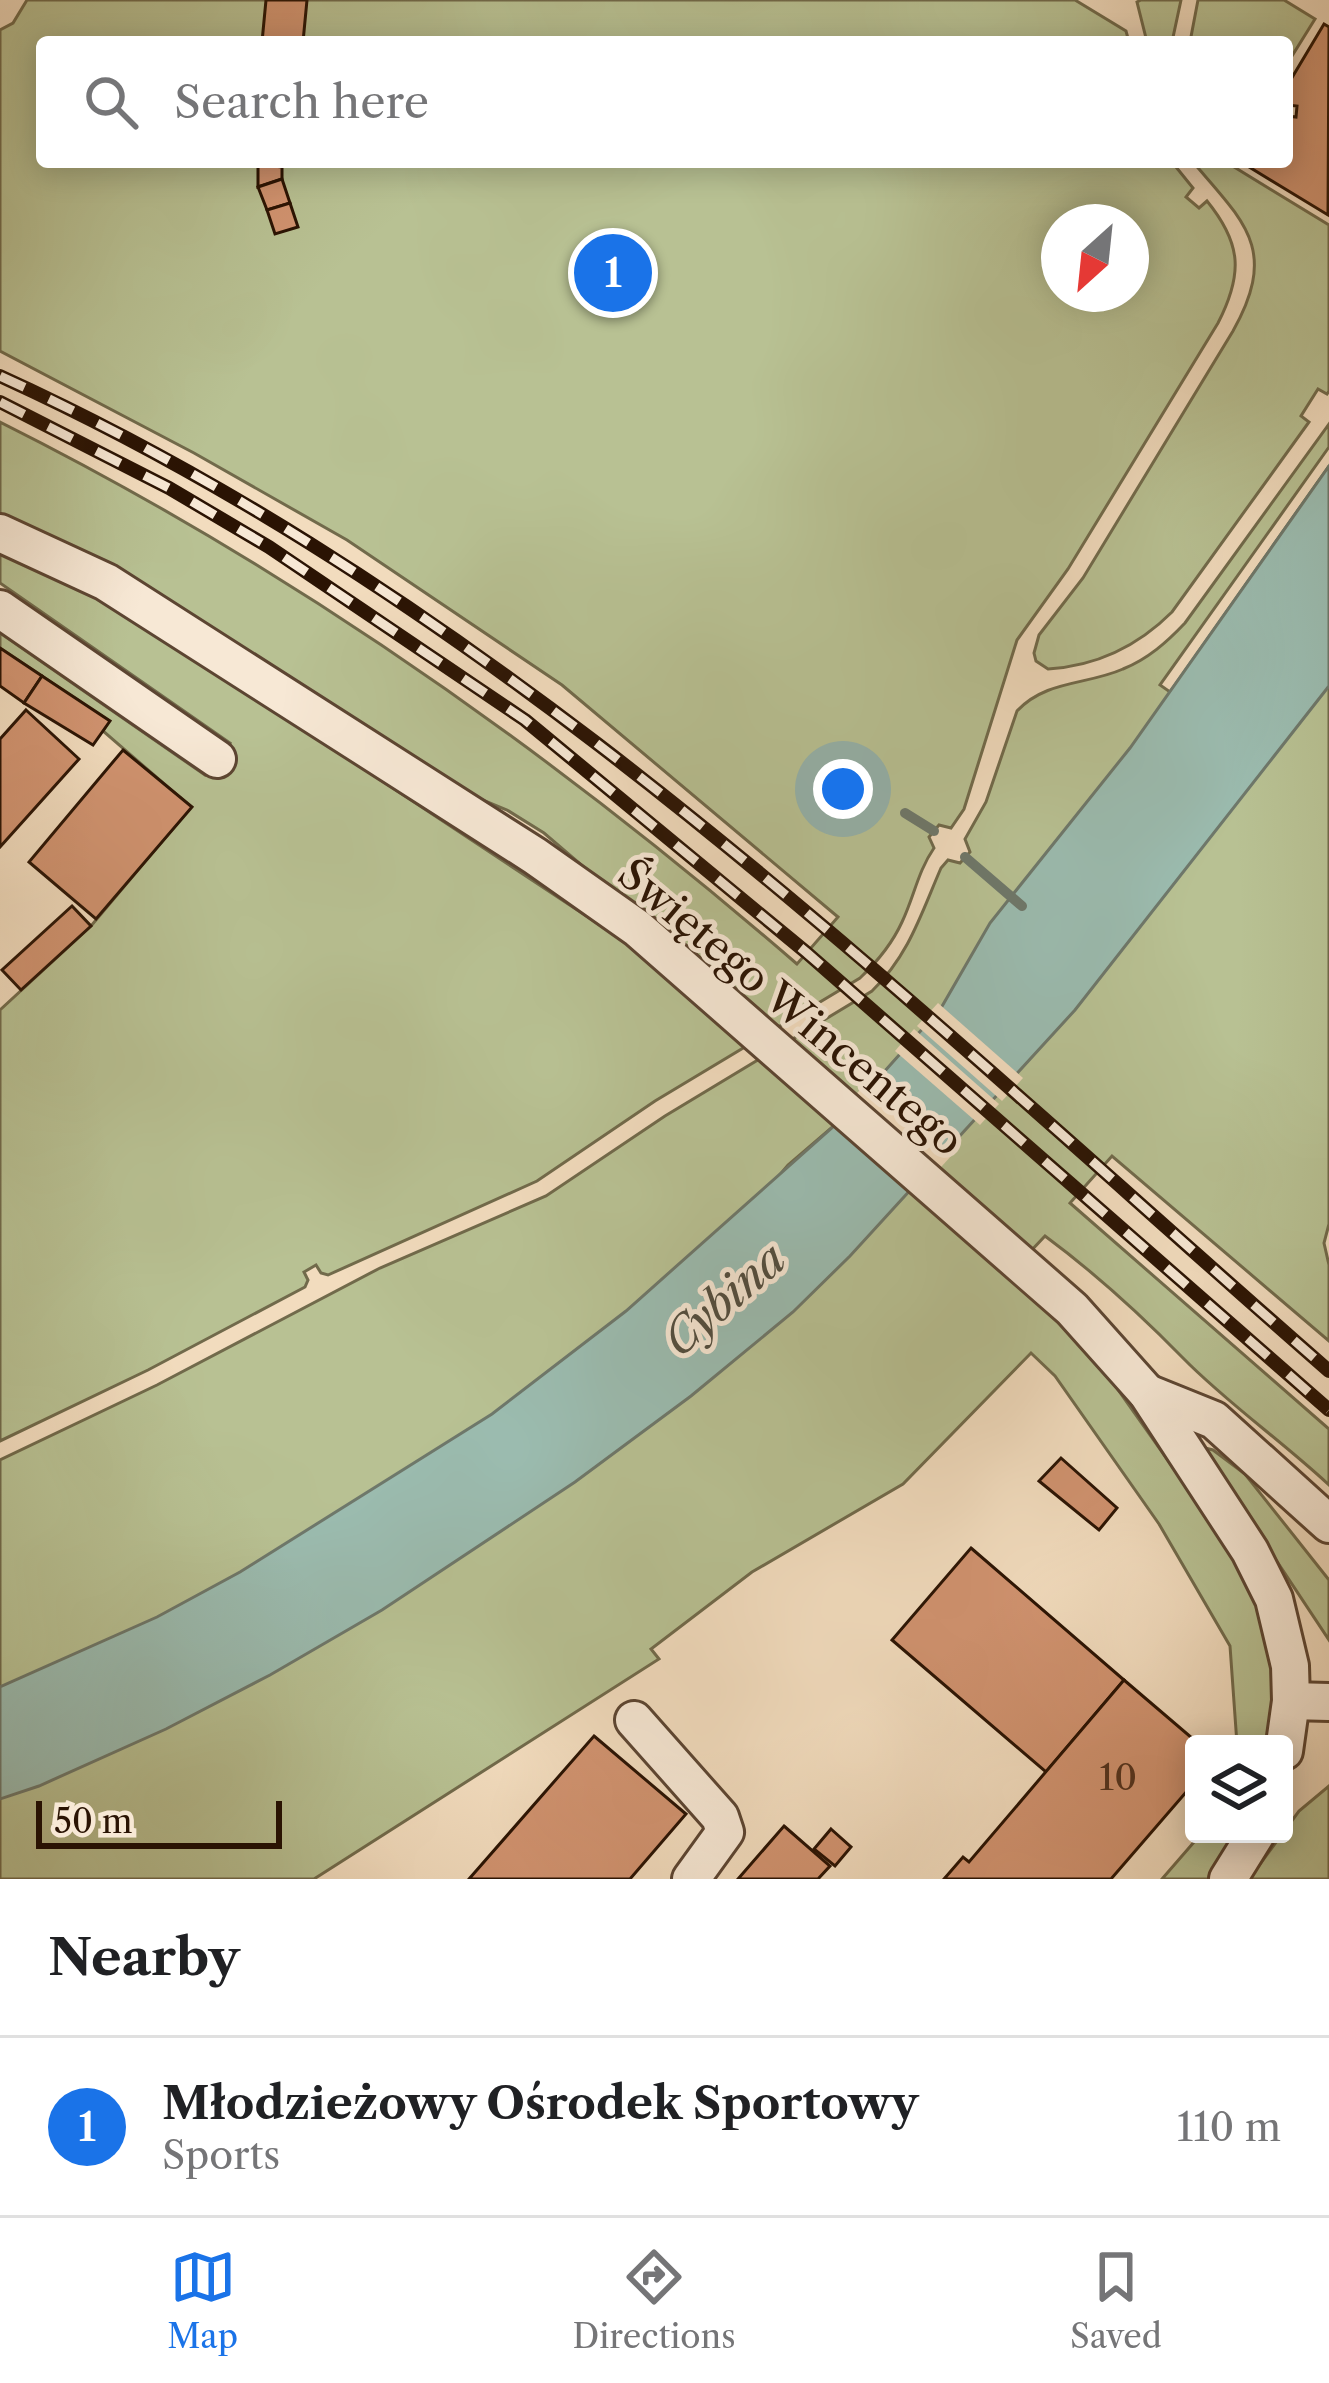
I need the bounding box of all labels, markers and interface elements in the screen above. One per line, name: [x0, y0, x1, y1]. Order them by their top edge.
search box: [36, 36, 1293, 168]
icon: search: [78, 69, 144, 135]
text: Search here: [174, 74, 429, 130]
north arrow: [1041, 204, 1149, 312]
pin: 1: [574, 228, 652, 318]
your location: [813, 759, 873, 819]
street label: Świętego Wincentego: [608, 847, 975, 1167]
water label: Cybina: [651, 1230, 797, 1368]
map controls: [1185, 1735, 1293, 1843]
button: layers: [1185, 1735, 1293, 1843]
house number: 10: [1099, 1755, 1137, 1799]
scale bar: [36, 1795, 282, 1848]
text: 50 m: [54, 1801, 132, 1842]
text: Nearby: [48, 1926, 240, 1988]
text: Młodzieżowy Ośrodek Sportowy: [162, 2075, 918, 2131]
text: 1: [78, 2103, 96, 2151]
text: 110 m: [1177, 2103, 1281, 2151]
text: Sports: [162, 2131, 280, 2179]
tab: Map: [167, 2244, 238, 2357]
tab: Directions: [573, 2244, 736, 2357]
tab: Saved: [1070, 2244, 1162, 2357]

